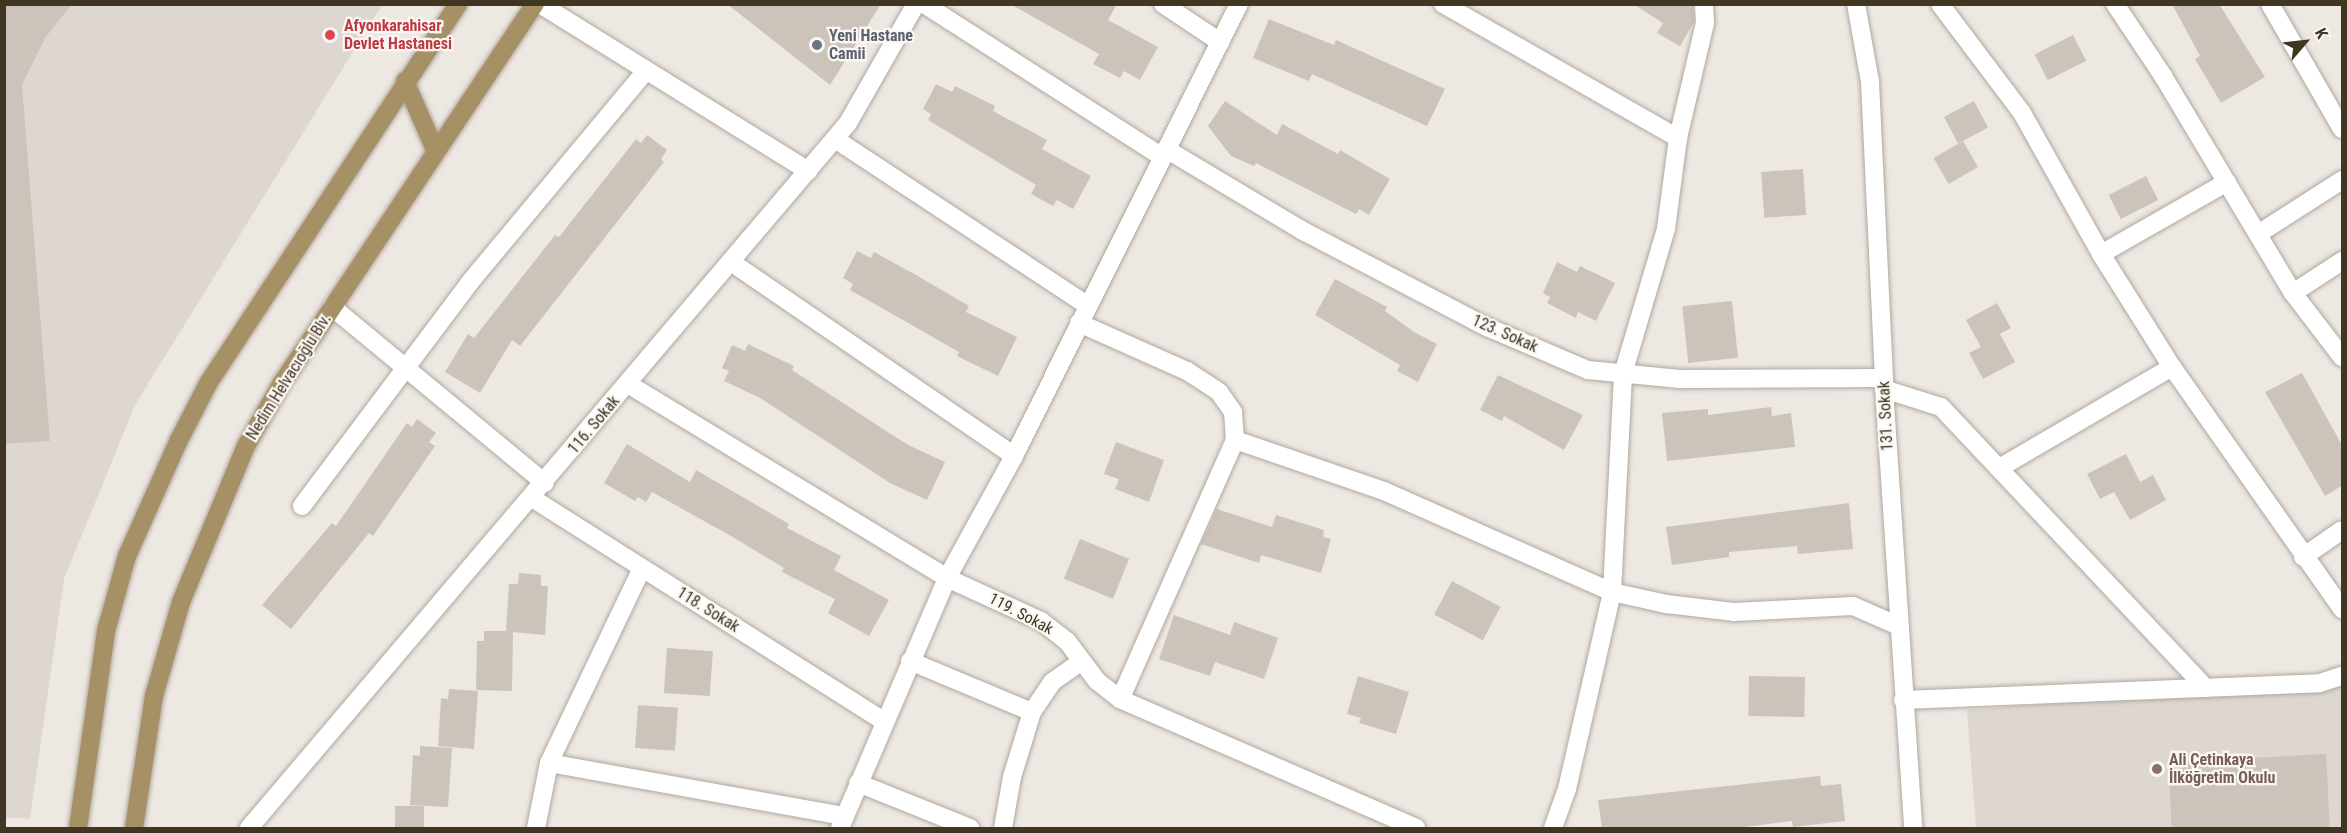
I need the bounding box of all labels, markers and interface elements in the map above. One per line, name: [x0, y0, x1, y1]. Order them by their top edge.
north arrow: [2275, 12, 2335, 72]
place label: Afyonkarahisar Devlet Hastanesi: [344, 16, 452, 54]
text: K: [2311, 25, 2332, 42]
marker: Afyonkarahisar Devlet Hastanesi: [321, 26, 339, 44]
place label: Yeni Hastane Camii: [829, 26, 913, 64]
marker: Yeni Hastane Camii: [810, 38, 824, 52]
street label: Nedim Helvacıoğlu Blv.: [242, 310, 336, 444]
street label: 123. Sokak: [1469, 311, 1541, 357]
street label: 131. Sokak: [1875, 381, 1897, 451]
street label: 116. Sokak: [564, 392, 624, 458]
street label: 118. Sokak: [673, 583, 743, 637]
street label: 119. Sokak: [986, 589, 1056, 639]
place label: Ali Çetinkaya İlköğretim Okulu: [2169, 750, 2275, 788]
marker: Ali Çetinkaya İlköğretim Okulu: [2150, 762, 2164, 776]

